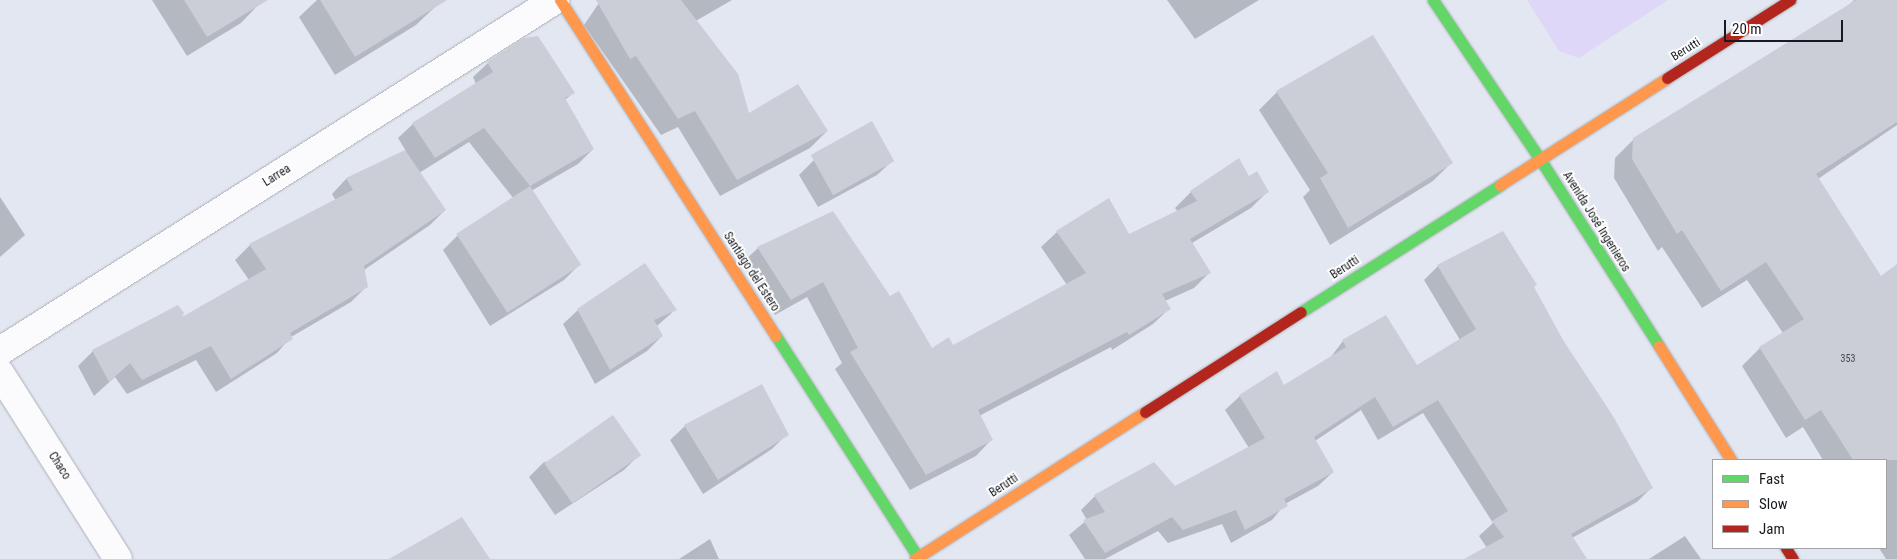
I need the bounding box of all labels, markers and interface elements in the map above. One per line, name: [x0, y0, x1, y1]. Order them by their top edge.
scale bar: [1727, 10, 1846, 42]
text: 20 m: [1732, 20, 1762, 38]
street label: Berutti: [1669, 36, 1703, 64]
street label: Larrea: [260, 162, 294, 190]
street label: Avenida José Ingenieros: [1559, 169, 1633, 275]
street label: Santiago del Estero: [720, 230, 782, 314]
street label: Berutti: [1328, 253, 1362, 283]
house number: 353: [1841, 353, 1855, 365]
street label: Chaco: [45, 450, 73, 482]
legend: [1712, 459, 1887, 549]
text: Fast: [1759, 470, 1784, 488]
street label: Berutti: [987, 471, 1021, 501]
text: Slow: [1759, 495, 1788, 513]
text: Jam: [1759, 520, 1785, 538]

